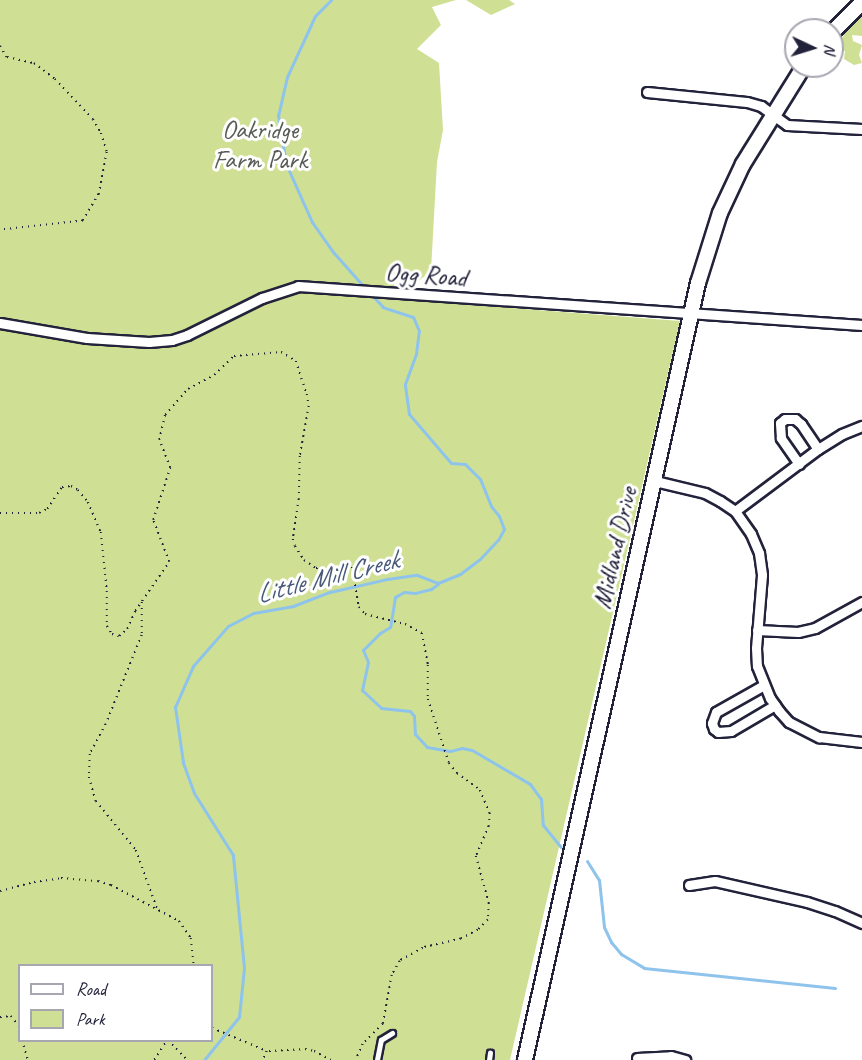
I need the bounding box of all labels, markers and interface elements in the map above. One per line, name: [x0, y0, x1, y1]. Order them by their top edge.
north arrow: [784, 18, 844, 78]
text: N: [820, 43, 840, 55]
park label: Oakridge Farm Park: [212, 114, 308, 176]
street label: Ogg Road: [384, 257, 468, 293]
street label: Midland Drive: [586, 484, 644, 612]
water label: Little Mill Creek: [253, 544, 401, 610]
legend: [18, 964, 213, 1042]
text: Road: [76, 978, 106, 1000]
text: Park: [76, 1008, 105, 1030]

